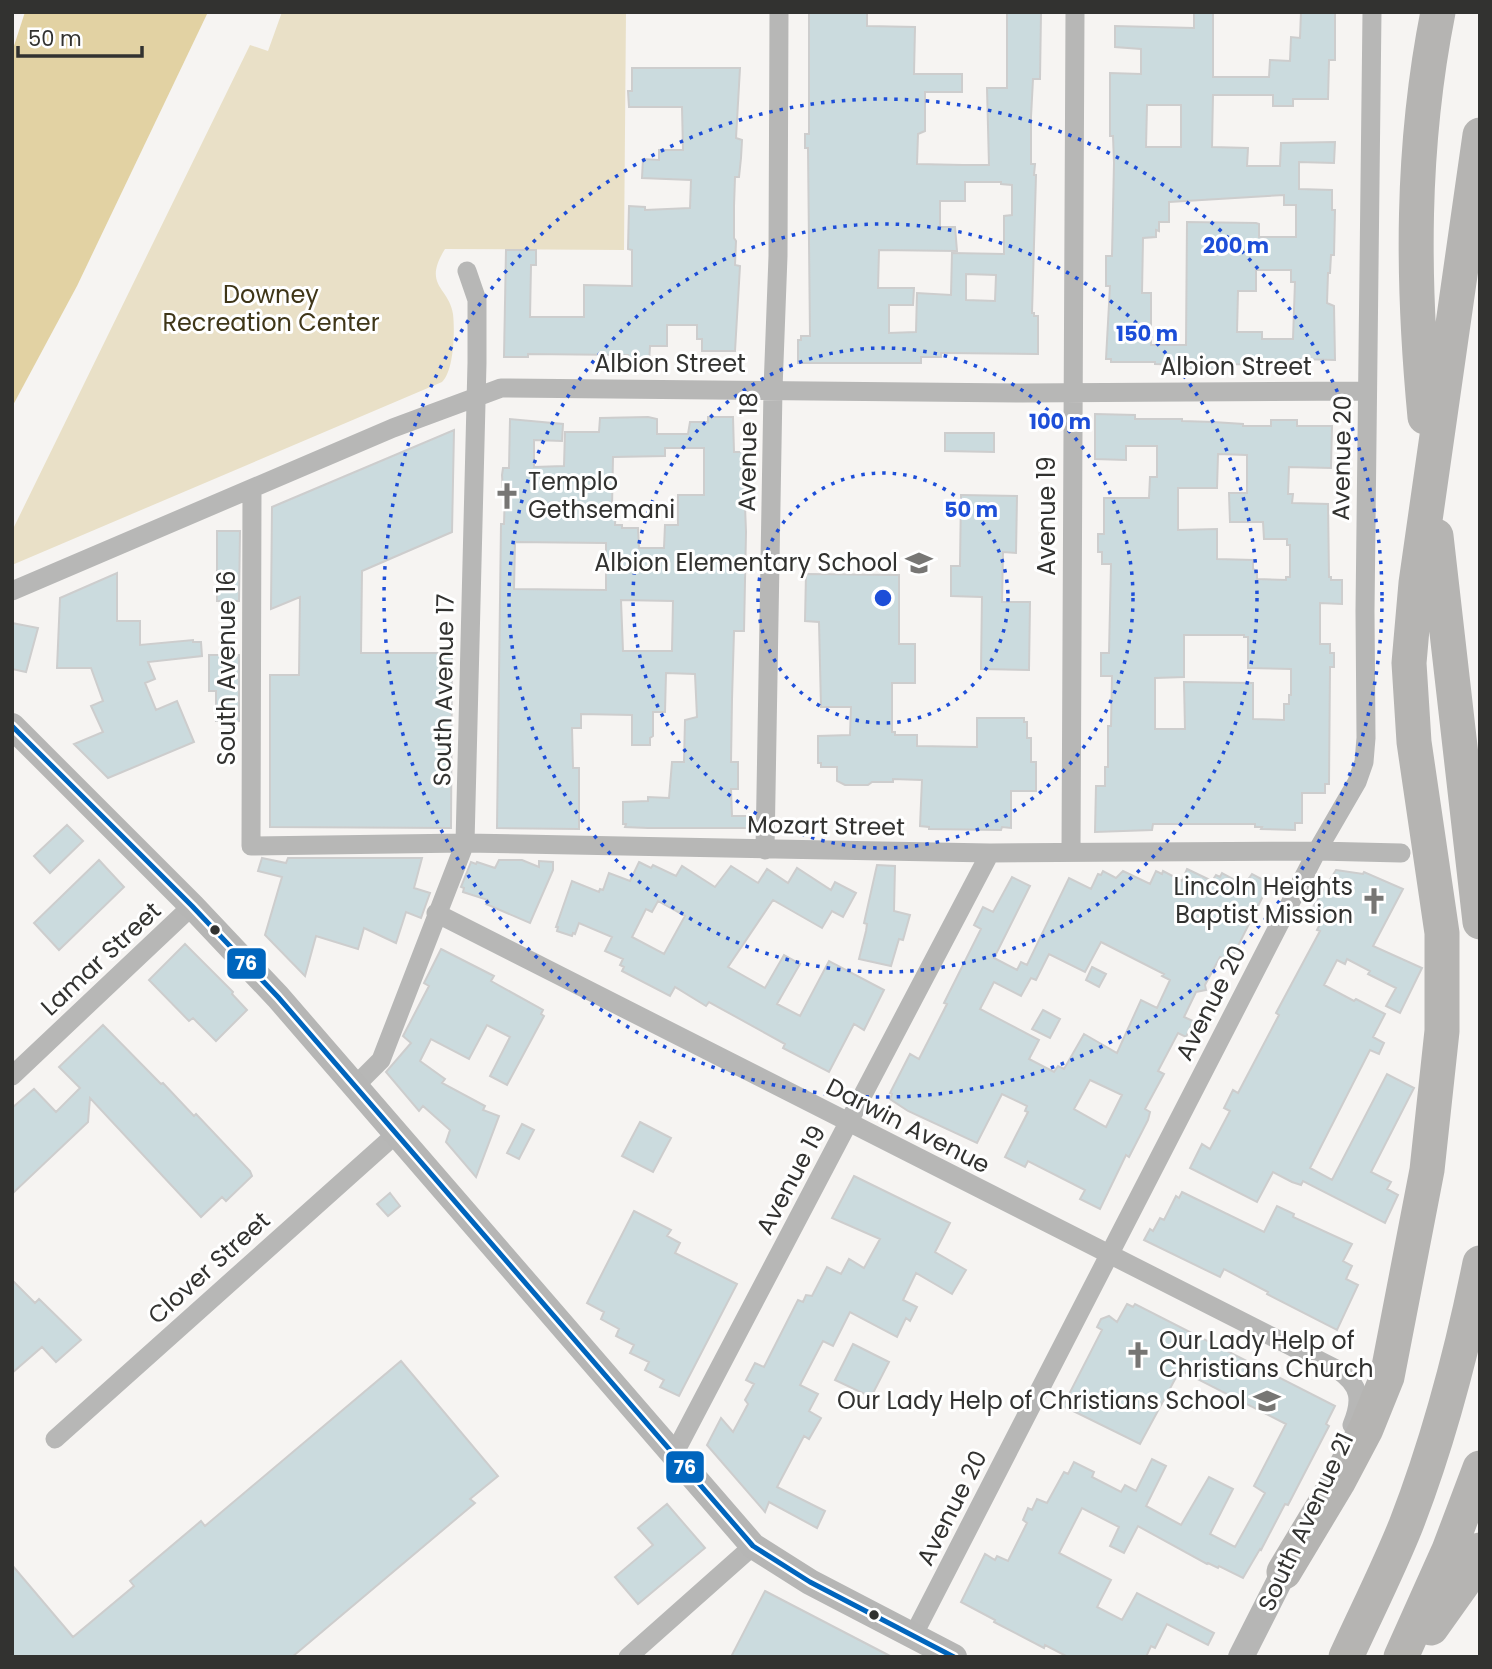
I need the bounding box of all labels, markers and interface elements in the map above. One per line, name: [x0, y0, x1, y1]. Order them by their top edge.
scale bar: [18, 14, 142, 58]
text: 50 m: [28, 24, 82, 53]
text: 200 m: [1203, 231, 1269, 260]
park label: Downey Recreation Center: [162, 278, 380, 339]
text: 150 m: [1116, 319, 1178, 348]
street label: Albion Street: [594, 347, 746, 380]
street label: Albion Street: [1160, 350, 1312, 383]
street label: Avenue 18: [730, 392, 765, 512]
street label: Avenue 20: [1324, 395, 1359, 521]
text: 100 m: [1029, 407, 1091, 436]
street label: Avenue 19: [1030, 456, 1063, 576]
place label: Templo Gethsemani: [528, 465, 675, 526]
church icon: Templo Gethsemani: [492, 481, 522, 511]
text: 50 m: [944, 495, 998, 524]
place label: Albion Elementary School: [594, 546, 898, 579]
school or university icon: Albion Elementary School: [904, 548, 934, 578]
street label: South Avenue 16: [210, 571, 243, 765]
centre of rings: [871, 586, 895, 610]
street label: South Avenue 17: [425, 593, 462, 787]
street label: Mozart Street: [747, 808, 905, 843]
place label: Lincoln Heights Baptist Mission: [1174, 870, 1353, 931]
church icon: Lincoln Heights Baptist Mission: [1359, 886, 1389, 916]
street label: Lamar Street: [33, 894, 168, 1023]
unlabelled marker: [208, 923, 222, 937]
street label: Avenue 20: [1167, 939, 1254, 1066]
line badge: 76: [226, 947, 267, 980]
text: 76: [235, 950, 257, 977]
street label: Darwin Avenue: [821, 1070, 996, 1181]
street label: Avenue 19: [748, 1119, 833, 1240]
street label: Clover Street: [140, 1204, 277, 1331]
place label: Our Lady Help of Christians Church: [1159, 1324, 1374, 1385]
church icon: Our Lady Help of Christians Church: [1123, 1340, 1153, 1370]
place label: Our Lady Help of Christians School: [837, 1384, 1246, 1417]
school or university icon: Our Lady Help of Christians School: [1252, 1386, 1282, 1416]
street label: South Avenue 21: [1250, 1427, 1361, 1616]
street label: Avenue 20: [908, 1444, 995, 1571]
line badge: 76: [665, 1450, 705, 1484]
text: 76: [674, 1454, 696, 1481]
unlabelled marker: [867, 1608, 881, 1622]

